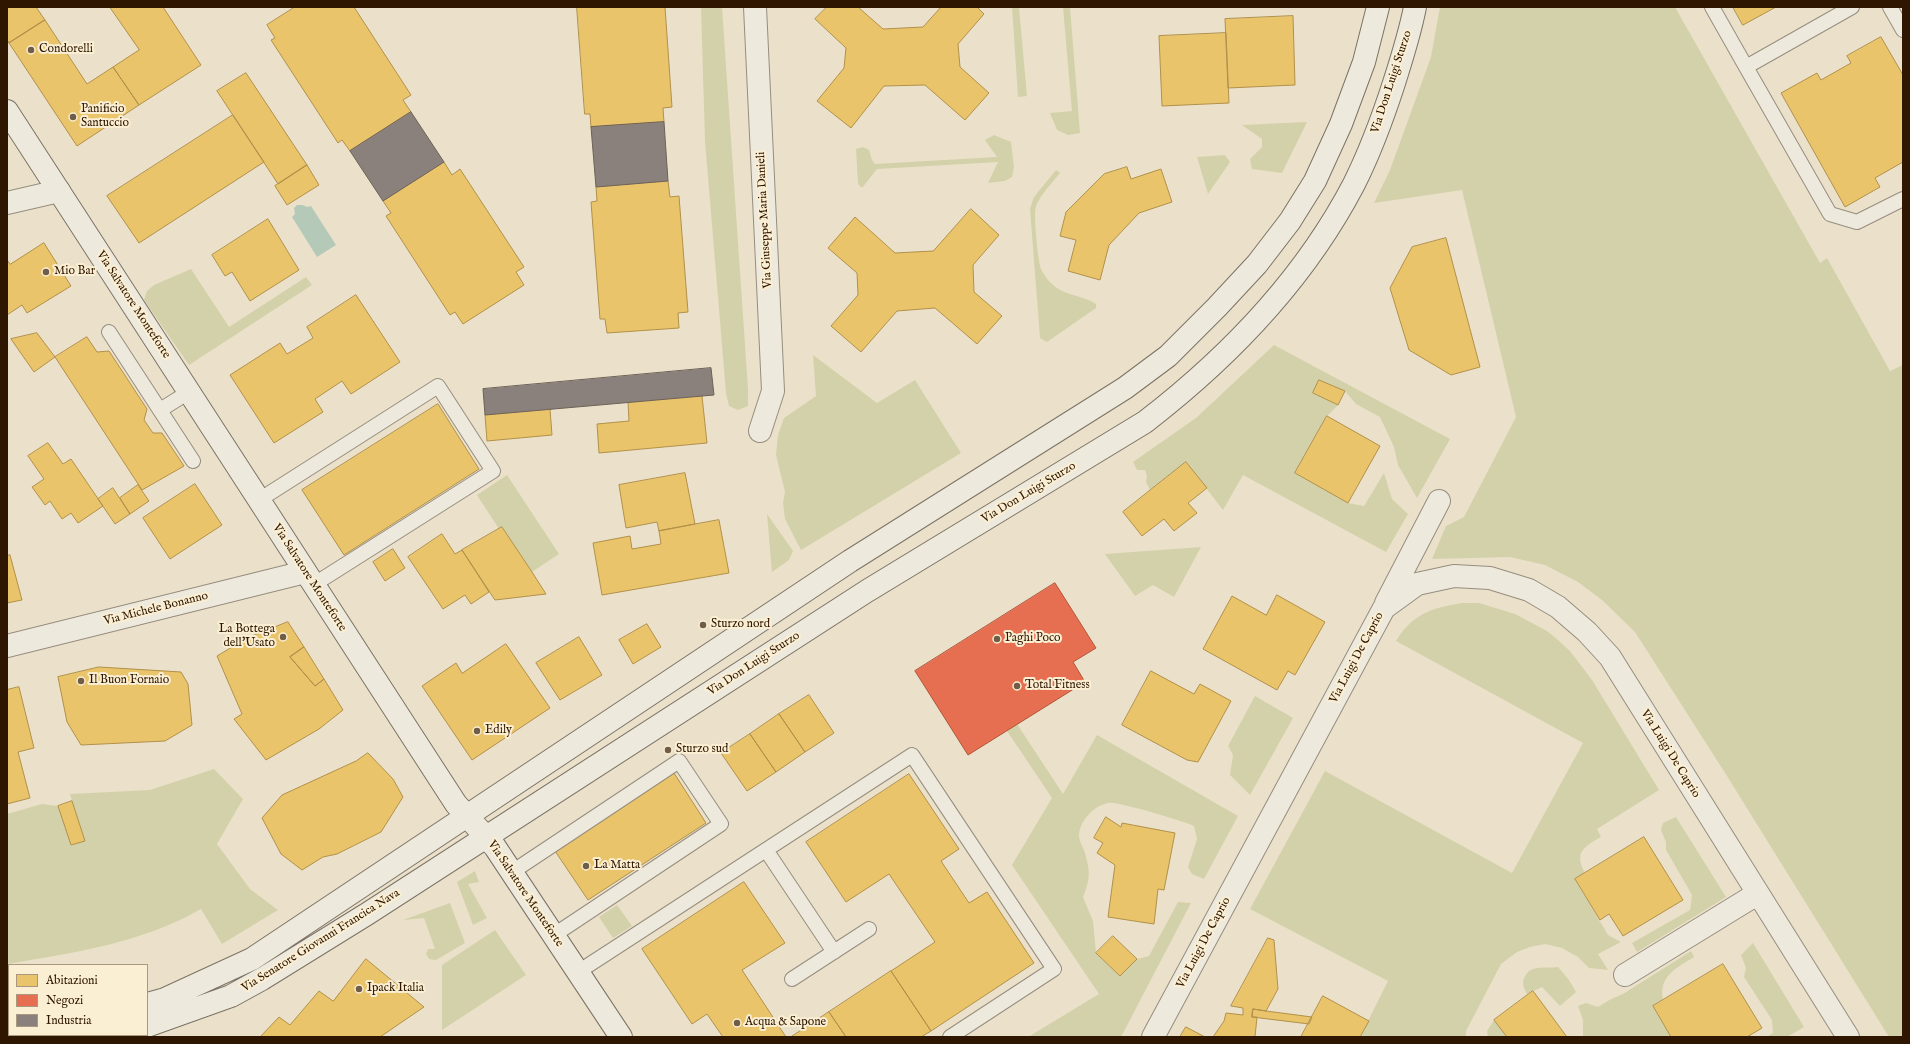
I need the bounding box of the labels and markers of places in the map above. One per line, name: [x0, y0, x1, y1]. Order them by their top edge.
place label: Condorelli: [39, 43, 93, 57]
marker: Condorelli: [26, 45, 36, 55]
place label: Panificio Santuccio: [81, 103, 129, 131]
marker: Panificio Santuccio: [68, 112, 78, 122]
place label: Mio Bar: [54, 265, 95, 279]
marker: Mio Bar: [41, 267, 51, 277]
place label: Sturzo nord: [711, 618, 770, 632]
marker: Sturzo nord: [698, 620, 708, 630]
place label: La Bottega dell'Usato: [219, 623, 275, 651]
marker: La Bottega dell'Usato: [278, 632, 288, 642]
place label: Paghi Poco: [1005, 632, 1061, 646]
marker: Paghi Poco: [992, 634, 1002, 644]
place label: Il Buon Fornaio: [89, 674, 169, 688]
marker: Il Buon Fornaio: [76, 676, 86, 686]
place label: Total Fitness: [1025, 679, 1090, 693]
marker: Total Fitness: [1012, 681, 1022, 691]
place label: Edily: [485, 724, 512, 738]
marker: Edily: [472, 726, 482, 736]
place label: Sturzo sud: [676, 743, 728, 757]
marker: Sturzo sud: [663, 745, 673, 755]
place label: La Matta: [594, 859, 640, 873]
marker: La Matta: [581, 861, 591, 871]
place label: Ipack Italia: [367, 982, 424, 996]
marker: Ipack Italia: [354, 984, 364, 994]
place label: Acqua & Sapone: [745, 1016, 826, 1030]
marker: Acqua & Sapone: [732, 1018, 742, 1028]

